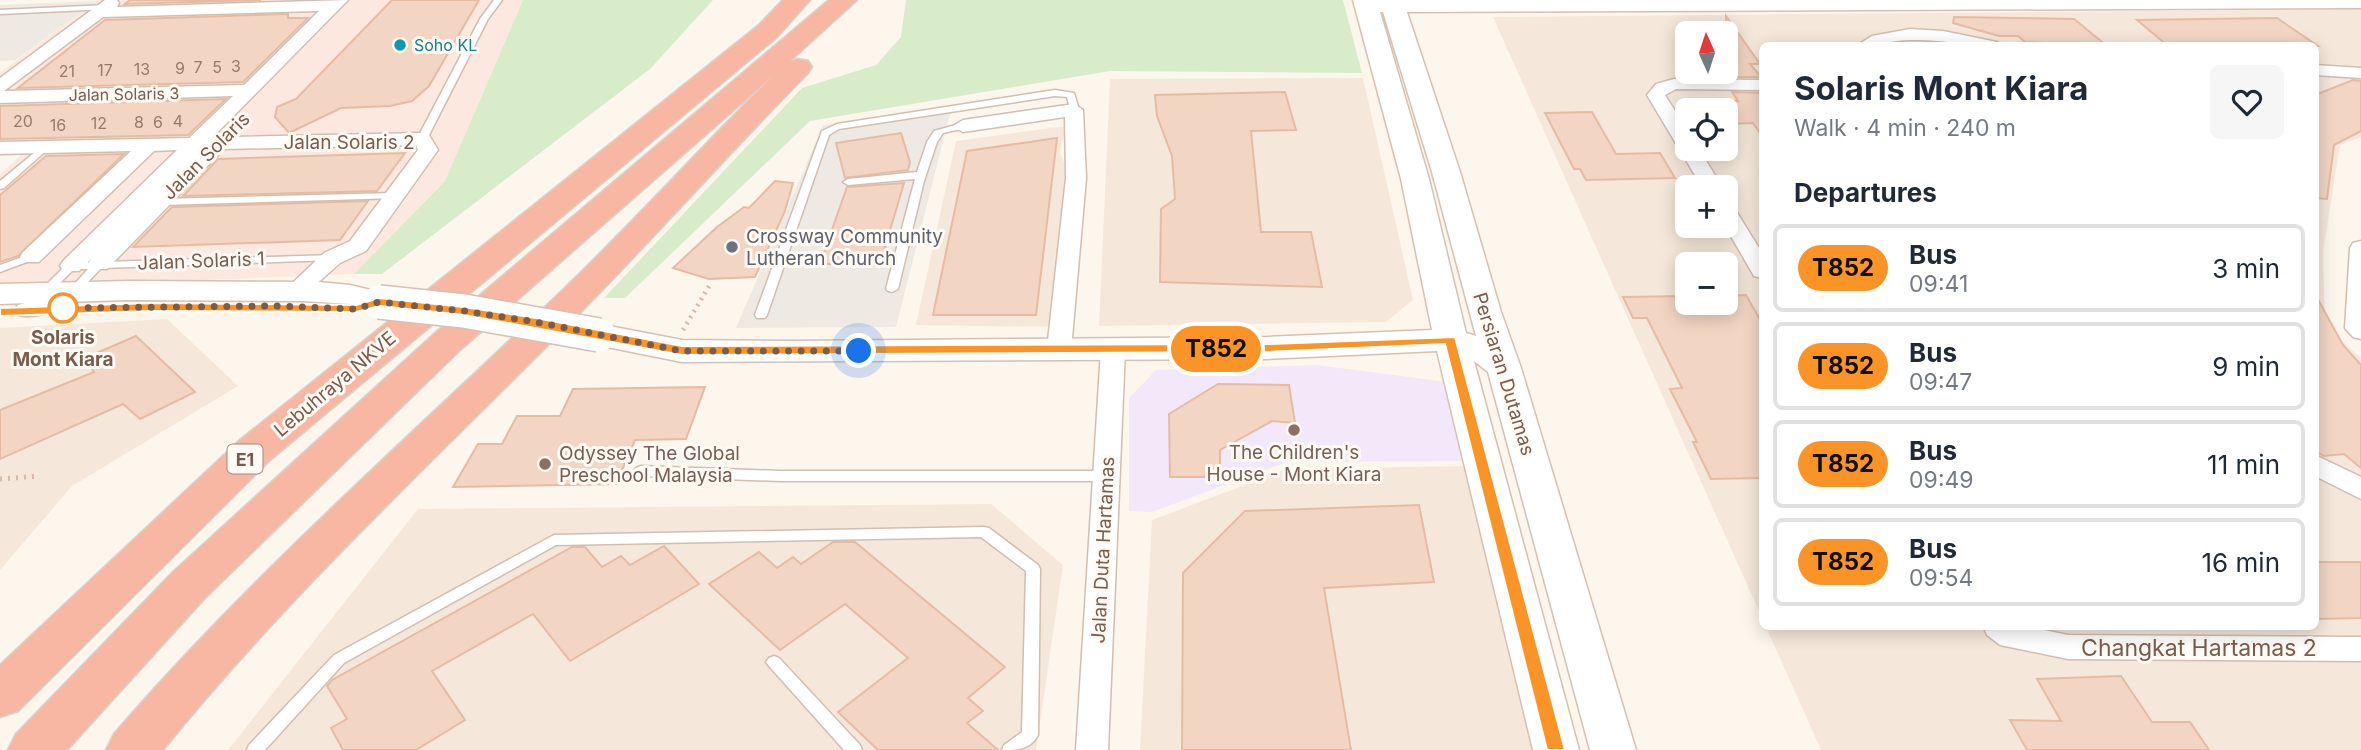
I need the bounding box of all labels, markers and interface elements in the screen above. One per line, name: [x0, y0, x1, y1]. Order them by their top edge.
north arrow: [1675, 21, 1738, 84]
map controls: [1675, 21, 1738, 315]
place label: Soho KL: [414, 35, 477, 55]
marker: Soho KL: [392, 37, 408, 53]
house number: 3: [231, 56, 241, 76]
house number: 7: [193, 57, 203, 77]
house number: 5: [212, 57, 222, 77]
house number: 9: [175, 58, 185, 78]
house number: 13: [134, 59, 150, 79]
house number: 17: [97, 60, 113, 80]
house number: 21: [59, 61, 75, 81]
button: heart: [2210, 65, 2284, 139]
text: Solaris Mont Kiara: [1794, 68, 2089, 108]
street label: Jalan Solaris 3: [69, 83, 179, 105]
button: locate: [1675, 98, 1738, 161]
street label: Jalan Solaris: [157, 107, 255, 205]
house number: 20: [13, 111, 33, 131]
house number: 4: [173, 111, 183, 131]
house number: 8: [134, 112, 144, 132]
house number: 6: [153, 112, 163, 132]
house number: 12: [91, 113, 107, 133]
text: Walk · 4 min · 240 m: [1794, 114, 2016, 142]
house number: 16: [50, 115, 66, 135]
street label: Jalan Solaris 2: [283, 131, 415, 154]
button: +: [1675, 175, 1738, 238]
text: Departures: [1794, 177, 1937, 208]
place label: Crossway Community Lutheran Church: [746, 225, 943, 270]
marker: Crossway Community Lutheran Church: [724, 239, 740, 255]
text: Bus: [1909, 239, 1957, 270]
street label: Jalan Solaris 1: [137, 247, 265, 275]
button: −: [1675, 252, 1738, 315]
text: T852: [1812, 253, 1874, 282]
text: 3 min: [2212, 253, 2280, 284]
text: 09:41: [1909, 270, 1968, 298]
street label: Persiaran Dutamas: [1468, 290, 1540, 458]
marker: Solaris Mont Kiara: [48, 293, 78, 323]
place label: Solaris Mont Kiara: [12, 326, 114, 371]
street label: Lebuhraya NKVE: [270, 326, 400, 442]
line badge: T852: [1167, 326, 1265, 372]
your location: [841, 333, 876, 368]
text: T852: [1185, 334, 1247, 363]
text: Bus: [1909, 337, 1957, 368]
text: T852: [1812, 351, 1874, 380]
text: 9 min: [2212, 351, 2280, 382]
text: 09:47: [1909, 368, 1972, 396]
marker: The Children's House - Mont Kiara: [1286, 422, 1302, 438]
text: Bus: [1909, 435, 1957, 466]
place label: The Children's House - Mont Kiara: [1207, 441, 1381, 486]
place label: Odyssey The Global Preschool Malaysia: [559, 442, 740, 487]
road number: E1: [228, 444, 262, 474]
text: T852: [1812, 449, 1874, 478]
text: 11 min: [2207, 449, 2280, 480]
marker: Odyssey The Global Preschool Malaysia: [537, 456, 553, 472]
street label: Jalan Duta Hartamas: [1087, 456, 1119, 644]
text: 09:49: [1909, 466, 1974, 494]
text: Bus: [1909, 533, 1957, 564]
text: T852: [1812, 547, 1874, 576]
text: 16 min: [2202, 547, 2280, 578]
text: 09:54: [1909, 564, 1973, 592]
street label: Changkat Hartamas 2: [2081, 634, 2317, 662]

